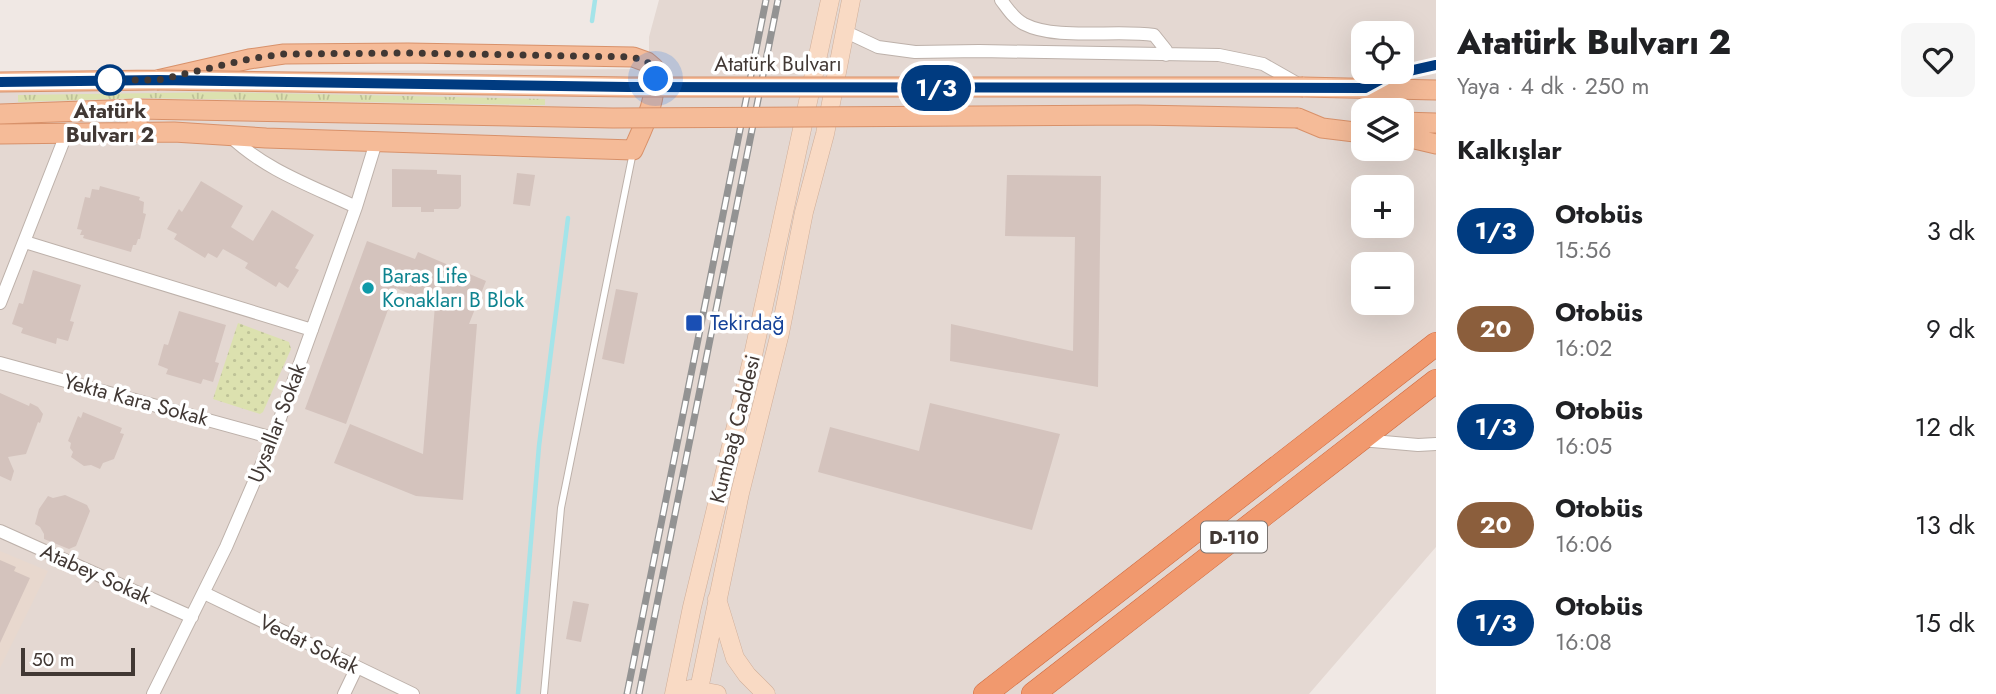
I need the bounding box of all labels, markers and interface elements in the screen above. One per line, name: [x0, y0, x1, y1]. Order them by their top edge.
text: Atatürk Bulvarı 2: [1457, 19, 1731, 66]
map controls: [1351, 21, 1414, 315]
button: locate: [1351, 21, 1414, 84]
button: heart: [1901, 23, 1975, 97]
street label: Atatürk Bulvarı: [714, 49, 842, 79]
your location: [638, 61, 673, 96]
marker: Atatürk Bulvarı 2: [95, 65, 125, 95]
line badge: 1/3: [896, 65, 976, 111]
text: Yaya · 4 dk · 250 m: [1457, 69, 1649, 103]
text: 1/3: [915, 70, 957, 105]
place label: Atatürk Bulvarı 2: [66, 96, 154, 150]
button: layers: [1351, 98, 1414, 161]
text: Kalkışlar: [1457, 131, 1562, 169]
button: +: [1351, 175, 1414, 238]
text: Otobüs: [1555, 195, 1643, 233]
text: 3 dk: [1927, 212, 1975, 250]
text: 1/3: [1475, 213, 1516, 248]
text: 15:56: [1555, 233, 1611, 267]
button: −: [1351, 252, 1414, 315]
place label: Baras Life Konakları B Blok: [382, 261, 525, 315]
marker: Baras Life Konakları B Blok: [360, 280, 376, 296]
text: Otobüs: [1555, 293, 1643, 331]
place label: Tekirdağ: [710, 308, 784, 338]
text: 9 dk: [1926, 310, 1975, 348]
text: 20: [1480, 311, 1511, 346]
marker: Tekirdağ: [684, 313, 704, 333]
text: 16:02: [1555, 331, 1612, 365]
street label: Kumbağ Caddesi: [702, 352, 768, 506]
street label: Uysallar Sokak: [240, 358, 314, 487]
street label: Yekta Kara Sokak: [60, 366, 212, 434]
text: Otobüs: [1555, 391, 1643, 429]
text: 12 dk: [1914, 408, 1975, 446]
text: 1/3: [1475, 409, 1516, 444]
text: 16:05: [1555, 429, 1612, 463]
text: Otobüs: [1555, 489, 1643, 527]
text: 13 dk: [1915, 506, 1975, 544]
text: 20: [1480, 507, 1511, 542]
road number: D-110: [1201, 522, 1267, 552]
text: 16:06: [1555, 527, 1613, 561]
street label: Atabey Sokak: [36, 536, 157, 612]
text: Otobüs: [1555, 587, 1643, 625]
text: 15 dk: [1915, 604, 1975, 642]
text: 1/3: [1475, 605, 1516, 640]
street label: Vedat Sokak: [254, 607, 365, 681]
text: 16:08: [1555, 625, 1612, 659]
scale bar: [21, 645, 135, 677]
text: 50 m: [32, 646, 75, 673]

